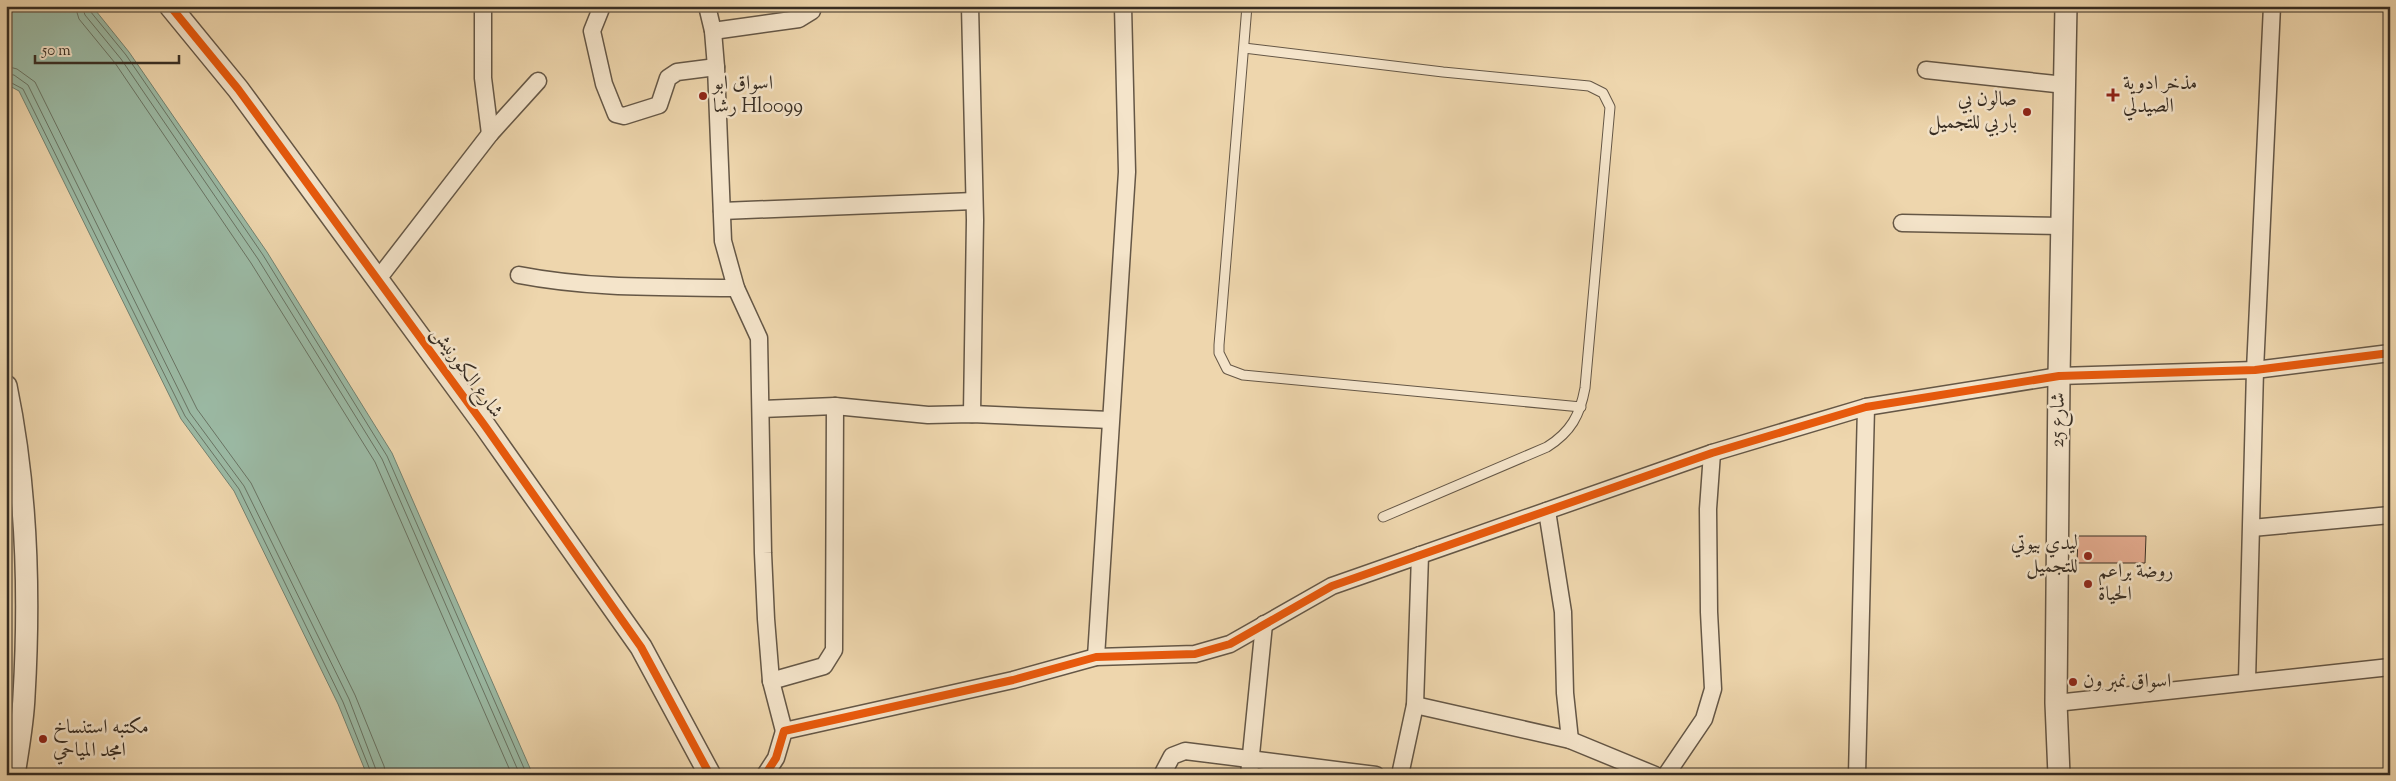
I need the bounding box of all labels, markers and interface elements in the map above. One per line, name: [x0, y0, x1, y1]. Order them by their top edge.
scale bar: [35, 32, 179, 64]
text: 50 m: [41, 41, 71, 62]
place label: اسواق ابو رشا Hl0099: [711, 70, 803, 122]
place label: مذخر ادوية الصيدلي: [2123, 70, 2197, 122]
place label: صالون بي باربي للتجميل: [1928, 86, 2017, 138]
marker: مذخر ادوية الصيدلي: [2107, 89, 2119, 101]
marker: اسواق ابو رشا Hl0099: [697, 90, 709, 102]
marker: صالون بي باربي للتجميل: [2021, 106, 2033, 118]
street label: شارع الكورنيش: [422, 321, 509, 425]
street label: شارع 25: [2044, 392, 2075, 448]
place label: ليدي بيوتي للتجميل: [2011, 530, 2078, 582]
marker: ليدي بيوتي للتجميل: [2082, 550, 2094, 562]
place label: روضة براعم الحياة: [2098, 558, 2174, 610]
marker: روضة براعم الحياة: [2082, 578, 2094, 590]
place label: اسواق نمبر ون: [2083, 668, 2171, 697]
marker: اسواق نمبر ون: [2067, 676, 2079, 688]
place label: مكتبه استنساخ امجد المياحي: [53, 714, 149, 766]
marker: مكتبه استنساخ امجد المياحي: [37, 733, 49, 745]

